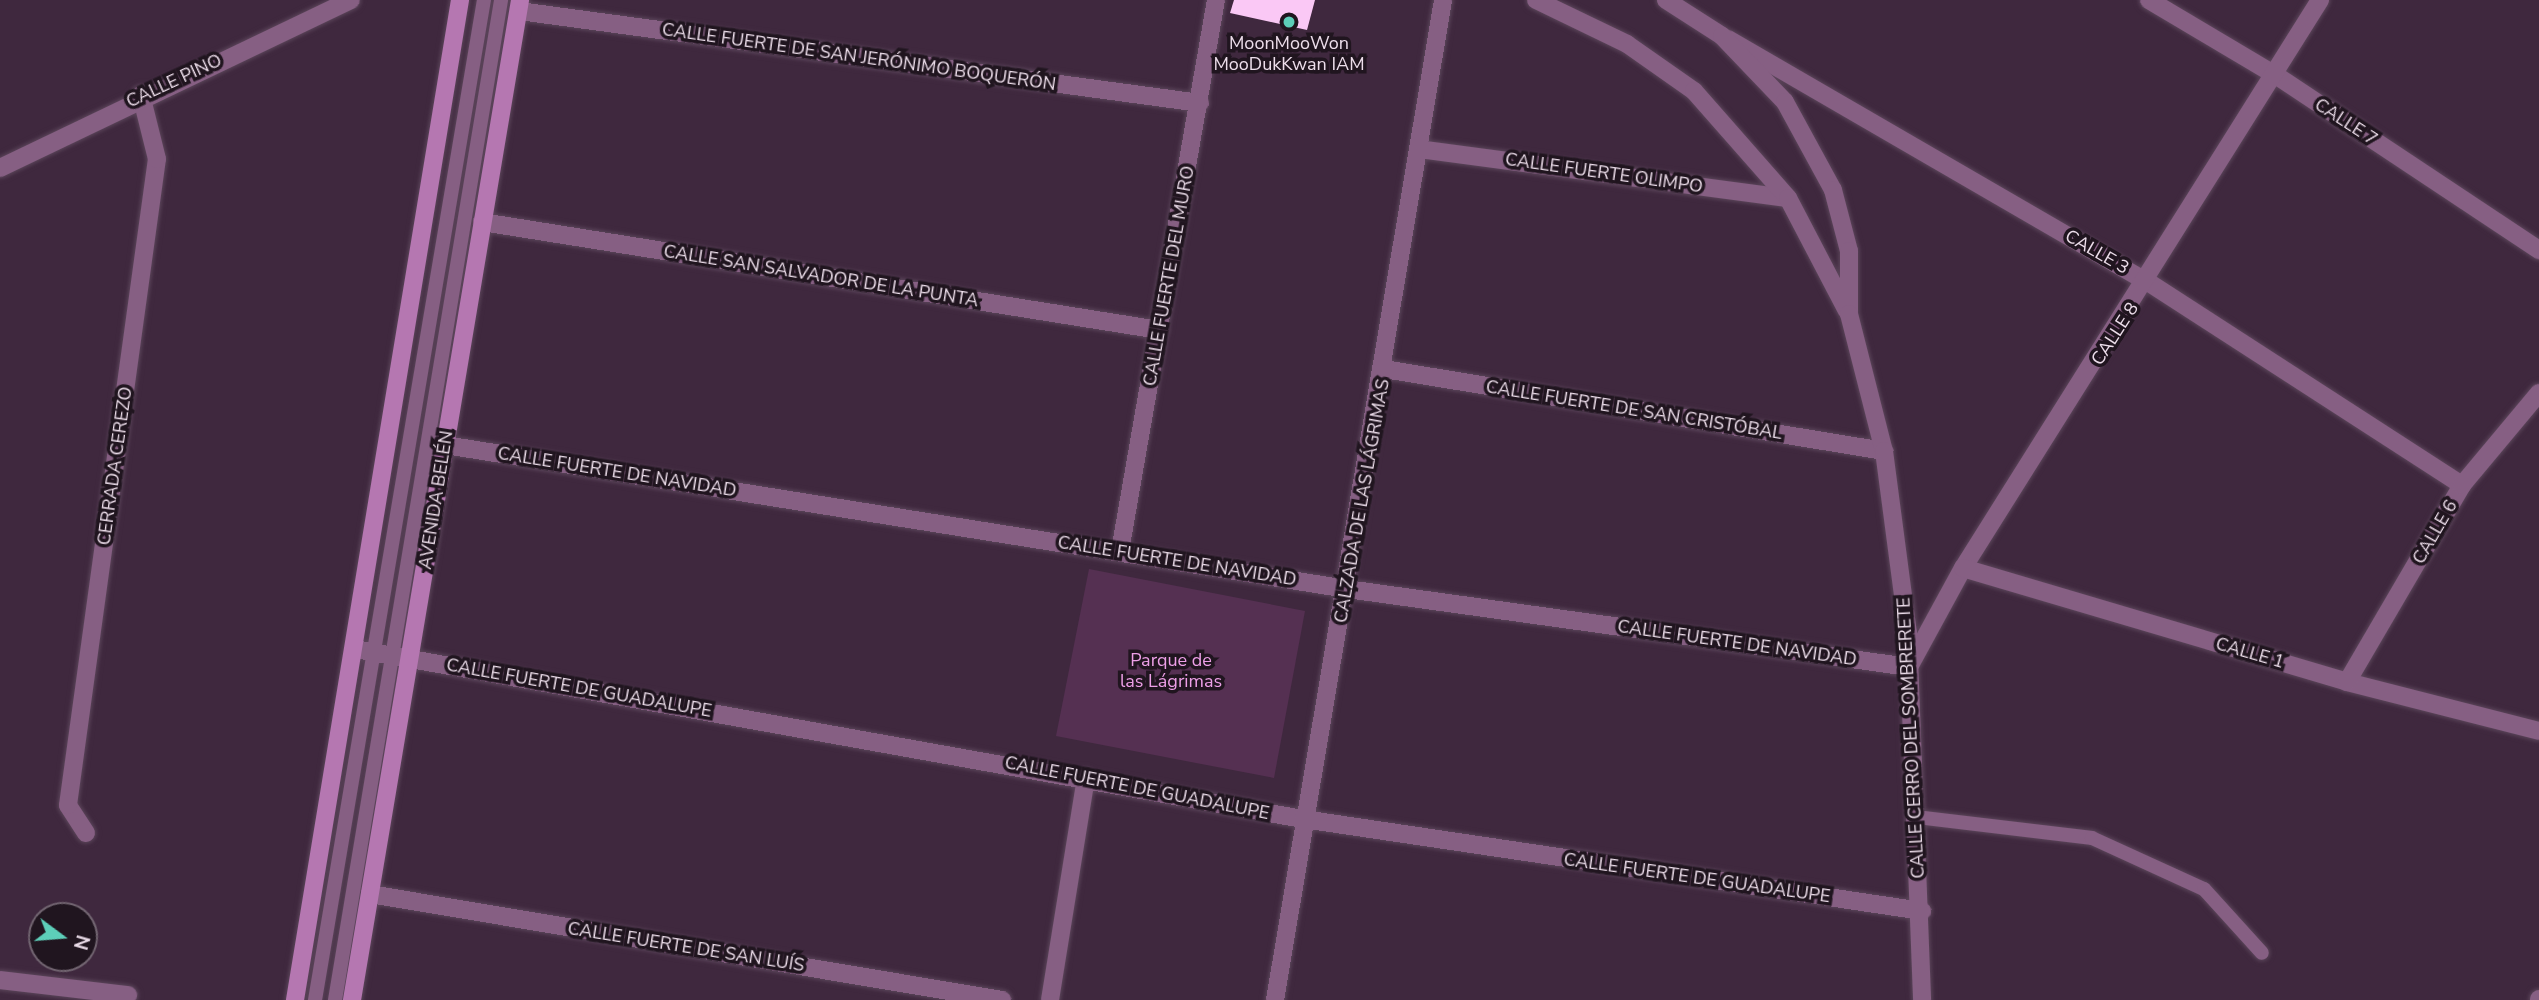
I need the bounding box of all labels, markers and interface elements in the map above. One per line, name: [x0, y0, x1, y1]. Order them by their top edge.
marker: MoonMooWon MooDukKwan IAM: [1281, 14, 1297, 30]
street label: CALLE FUERTE DE SAN JERÓNIMO BOQUERÓN: [661, 19, 1057, 95]
place label: MoonMooWon MooDukKwan IAM: [1213, 33, 1365, 76]
street label: CALLE PINO: [123, 50, 225, 112]
street label: CALLE 7: [2311, 94, 2381, 150]
street label: CALLE FUERTE OLIMPO: [1504, 148, 1704, 198]
street label: CALLE FUERTE DEL MURO: [1139, 164, 1199, 388]
street label: CALLE 3: [2061, 225, 2133, 279]
street label: CALLE SAN SALVADOR DE LA PUNTA: [662, 240, 980, 312]
street label: CALLE 8: [2087, 299, 2143, 369]
street label: CALLE FUERTE DE SAN CRISTÓBAL: [1484, 376, 1784, 444]
street label: CALZADA DE LAS LÁGRIMAS: [1330, 377, 1394, 625]
street label: CERRADA CEREZO: [93, 385, 137, 547]
street label: AVENIDA BELÉN: [414, 429, 458, 571]
street label: CALLE FUERTE DE NAVIDAD: [496, 442, 738, 502]
street label: CALLE 6: [2408, 496, 2462, 568]
street label: CALLE FUERTE DE NAVIDAD: [1056, 531, 1298, 591]
street label: CALLE CERRO DEL SOMBRERETE: [1893, 597, 1929, 879]
street label: CALLE FUERTE DE NAVIDAD: [1616, 616, 1858, 670]
street label: CALLE 1: [2213, 633, 2287, 673]
park label: Parque de las Lágrimas: [1120, 650, 1222, 692]
street label: CALLE FUERTE DE GUADALUPE: [445, 654, 713, 722]
street label: CALLE FUERTE DE GUADALUPE: [1003, 752, 1271, 824]
street label: CALLE FUERTE DE GUADALUPE: [1562, 849, 1832, 907]
north arrow: [28, 902, 98, 972]
street label: CALLE FUERTE DE SAN LUÍS: [566, 918, 806, 976]
text: N: [67, 932, 96, 953]

